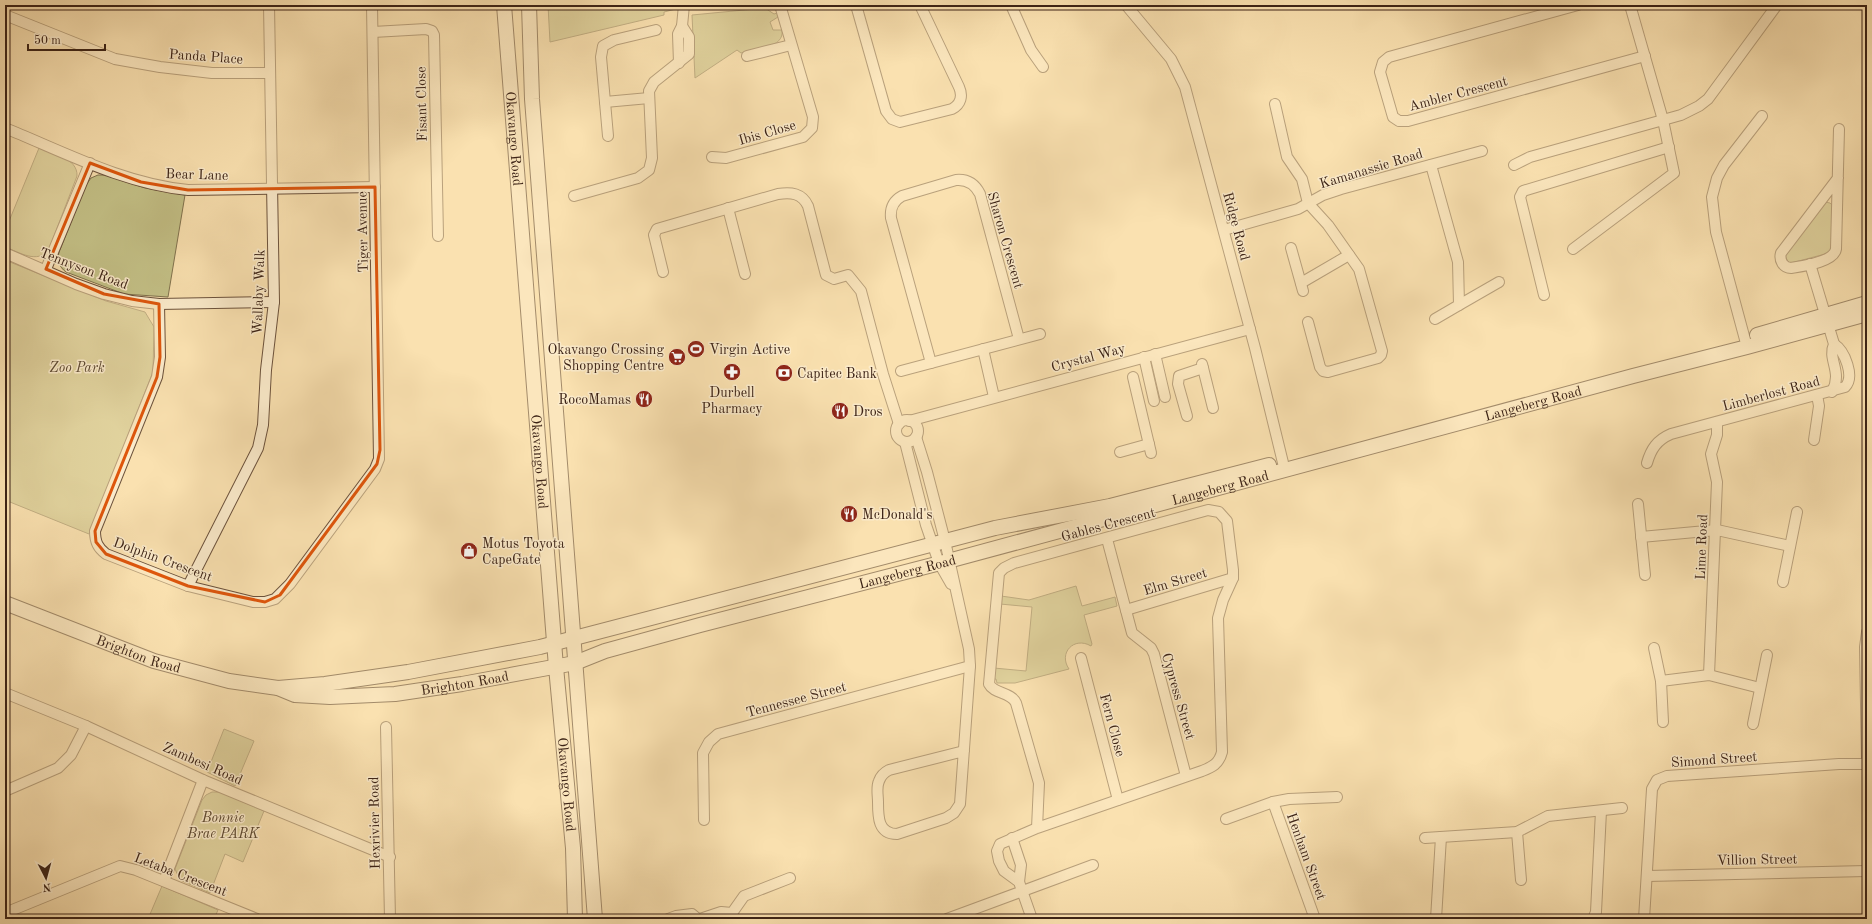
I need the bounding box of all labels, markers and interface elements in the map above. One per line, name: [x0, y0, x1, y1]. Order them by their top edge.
scale bar: [28, 26, 105, 52]
text: 50 m: [34, 34, 61, 47]
street label: Panda Place: [168, 47, 243, 67]
street label: Fisant Close: [414, 66, 430, 142]
street label: Ambler Crescent: [1407, 74, 1509, 114]
street label: Okavango Road: [503, 91, 524, 186]
street label: Ibis Close: [737, 118, 798, 148]
street label: Kamanassie Road: [1318, 147, 1425, 191]
street label: Bear Lane: [165, 167, 229, 183]
street label: Sharon Crescent: [985, 190, 1026, 290]
street label: Tiger Avenue: [355, 191, 371, 273]
street label: Ridge Road: [1220, 191, 1252, 262]
street label: Tennyson Road: [37, 246, 130, 292]
street label: Wallaby Walk: [251, 249, 267, 335]
sports icon: Virgin Active: [686, 339, 706, 359]
street label: Crystal Way: [1050, 341, 1127, 375]
place label: Okavango Crossing Shopping Centre: [547, 343, 664, 373]
place label: Virgin Active: [709, 343, 790, 357]
supermarket icon: Okavango Crossing Shopping Centre: [667, 347, 687, 367]
park label: Zoo Park: [49, 361, 105, 375]
pharmacy icon: Durbell Pharmacy: [722, 362, 742, 382]
bank icon: Capitec Bank: [774, 363, 794, 383]
place label: Capitec Bank: [797, 367, 877, 381]
street label: Limberlost Road: [1721, 374, 1822, 414]
street label: Langeberg Road: [1483, 384, 1583, 424]
place label: Durbell Pharmacy: [701, 386, 763, 416]
restaurant icon: RocoMamas: [634, 389, 654, 409]
place label: RocoMamas: [558, 393, 631, 407]
restaurant icon: Dros: [830, 401, 850, 421]
place label: Dros: [853, 405, 883, 419]
street label: Okavango Road: [528, 414, 550, 509]
street label: Langeberg Road: [1170, 469, 1270, 508]
restaurant icon: McDonald's: [839, 504, 859, 524]
street label: Gables Crescent: [1060, 506, 1157, 544]
place label: McDonald's: [862, 508, 933, 522]
street label: Lime Road: [1694, 514, 1710, 580]
street label: Dolphin Crescent: [111, 536, 214, 584]
place label: Motus Toyota CapeGate: [482, 537, 565, 567]
shop icon: Motus Toyota CapeGate: [459, 541, 479, 561]
street label: Langeberg Road: [857, 553, 958, 592]
street label: Elm Street: [1142, 566, 1209, 598]
street label: Brighton Road: [94, 633, 182, 676]
street label: Cypress Street: [1159, 651, 1197, 741]
street label: Brighton Road: [420, 669, 510, 698]
street label: Tennessee Street: [745, 680, 848, 720]
street label: Fern Close: [1097, 692, 1127, 758]
street label: Okavango Road: [555, 737, 577, 832]
street label: Zambesi Road: [161, 740, 245, 788]
street label: Simond Street: [1670, 750, 1758, 770]
street label: Hexrivier Road: [367, 776, 383, 869]
park label: Bonnie Brae PARK: [186, 811, 260, 841]
street label: Henham Street: [1284, 811, 1328, 902]
street label: Letaba Crescent: [132, 851, 229, 899]
street label: Villion Street: [1716, 852, 1798, 868]
north arrow: [26, 858, 66, 898]
text: N: [42, 881, 52, 892]

